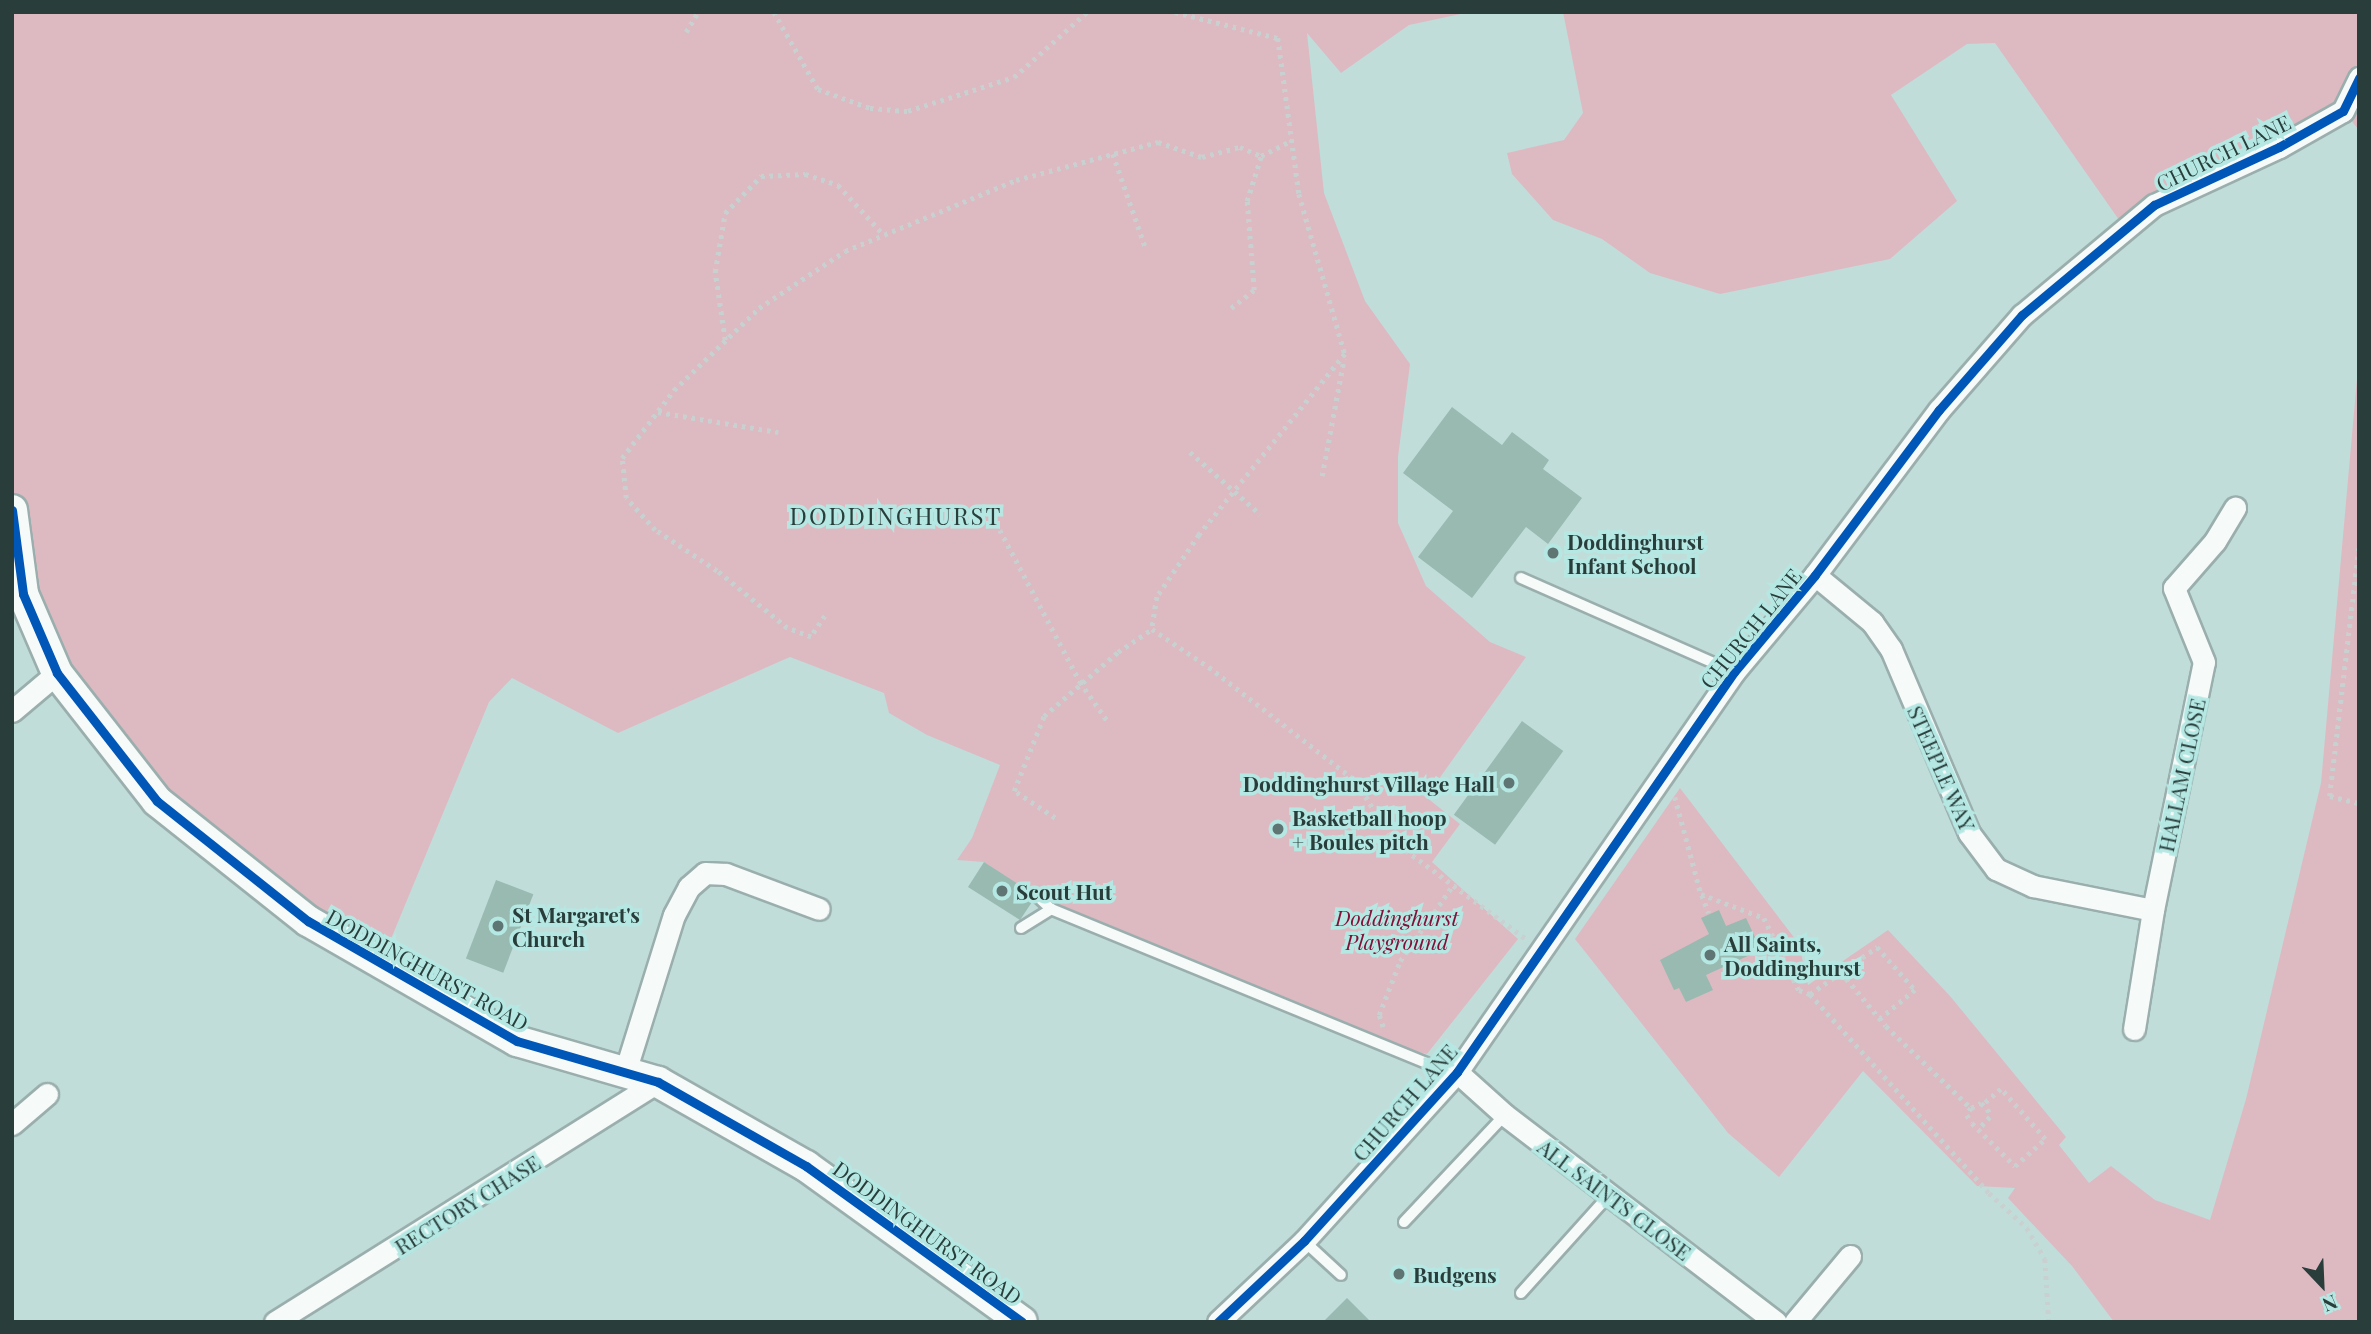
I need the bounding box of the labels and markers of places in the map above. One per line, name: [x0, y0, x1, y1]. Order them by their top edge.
place label: Doddinghurst Infant School: [1567, 528, 1704, 578]
marker: Doddinghurst Infant School: [1545, 545, 1561, 561]
place label: Doddinghurst Village Hall: [1242, 770, 1495, 796]
marker: Doddinghurst Village Hall: [1501, 775, 1517, 791]
place label: Basketball hoop + Boules pitch: [1292, 804, 1447, 854]
marker: Basketball hoop + Boules pitch: [1270, 821, 1286, 837]
place label: Scout Hut: [1016, 878, 1112, 904]
marker: Scout Hut: [994, 883, 1010, 899]
place label: St Margaret's Church: [512, 901, 640, 951]
marker: St Margaret's Church: [490, 918, 506, 934]
place label: All Saints, Doddinghurst: [1724, 930, 1861, 980]
marker: All Saints, Doddinghurst: [1702, 947, 1718, 963]
place label: Budgens: [1413, 1261, 1497, 1287]
marker: Budgens: [1391, 1266, 1407, 1282]

